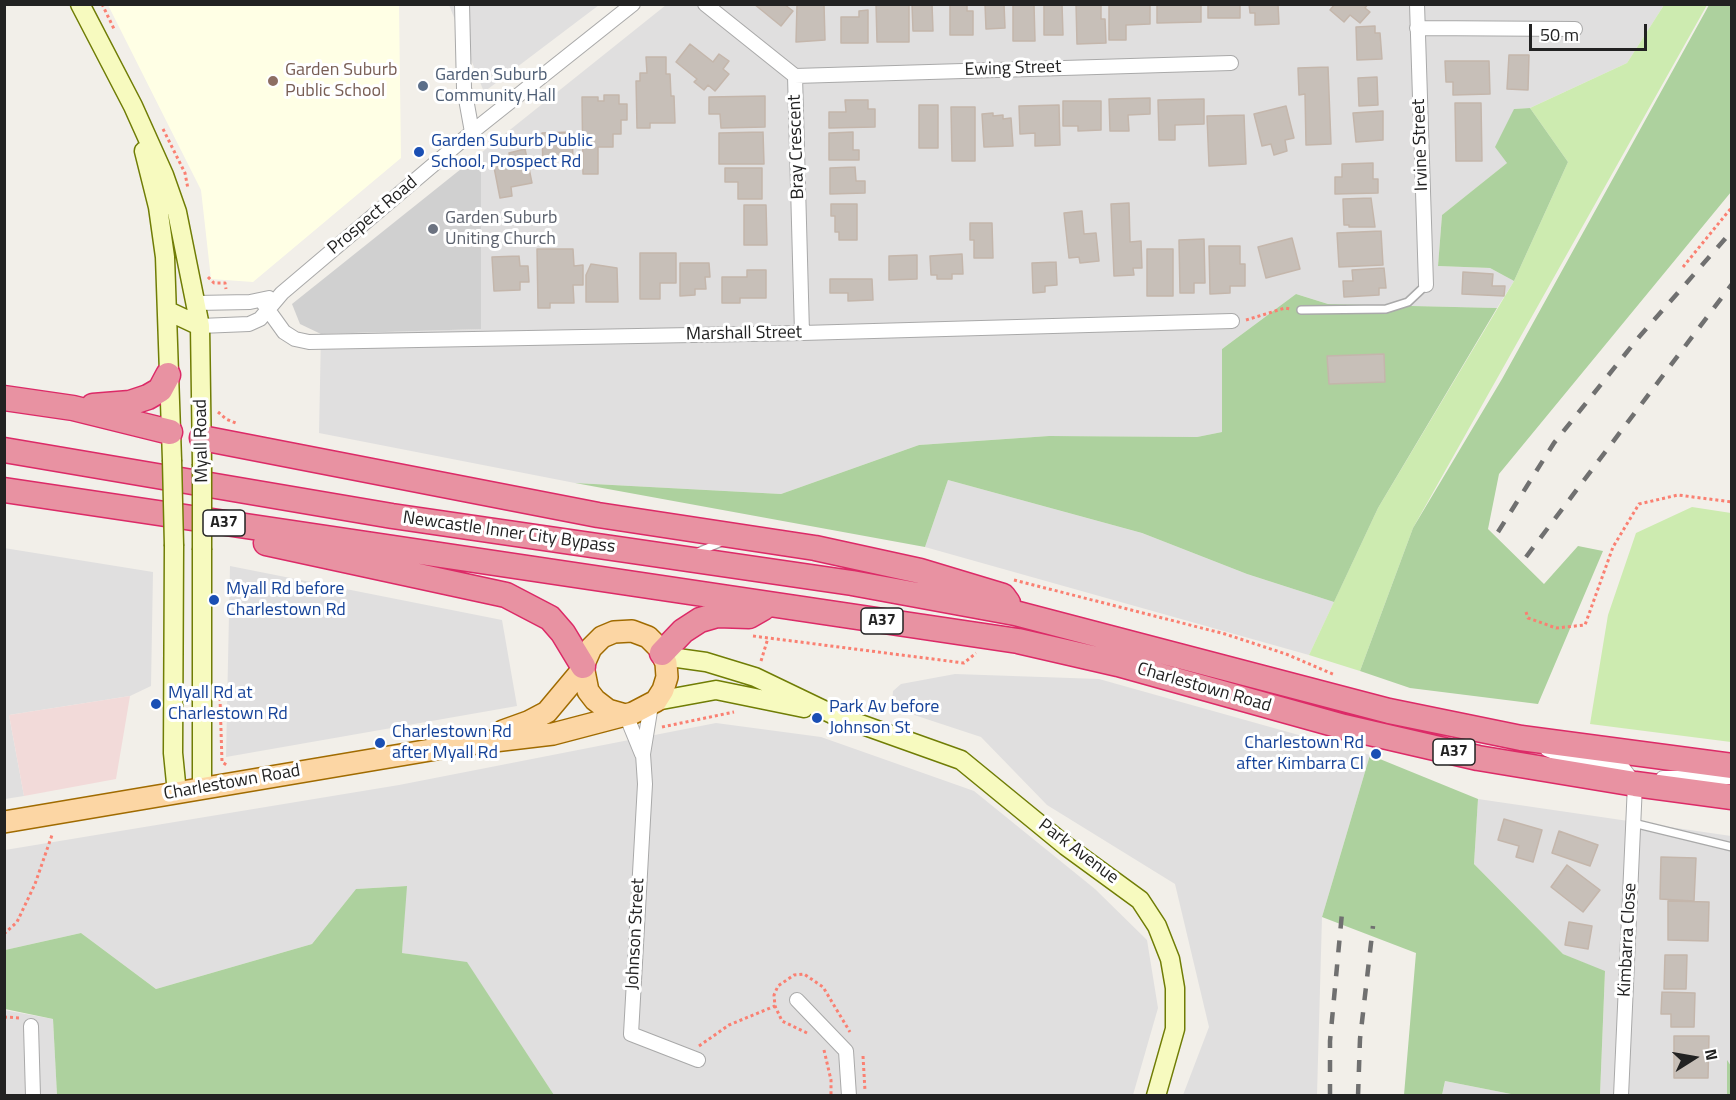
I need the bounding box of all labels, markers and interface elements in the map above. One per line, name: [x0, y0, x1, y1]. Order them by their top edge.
scale bar: [1532, 12, 1650, 50]
text: 50 m: [1540, 21, 1579, 48]
street label: Ewing Street: [964, 57, 1062, 81]
place label: Garden Suburb Public School: [285, 60, 397, 103]
place label: Garden Suburb Community Hall: [435, 65, 556, 107]
marker: Garden Suburb Public School: [266, 74, 280, 88]
marker: Garden Suburb Community Hall: [416, 79, 430, 93]
street label: Bray Crescent: [784, 94, 810, 200]
street label: Irvine Street: [1409, 98, 1433, 192]
place label: Garden Suburb Public School, Prospect Rd: [431, 131, 593, 174]
marker: Garden Suburb Public School, Prospect Rd: [412, 145, 426, 159]
street label: Prospect Road: [324, 172, 422, 260]
place label: Garden Suburb Uniting Church: [445, 208, 557, 250]
marker: Garden Suburb Uniting Church: [426, 222, 440, 236]
street label: Marshall Street: [686, 322, 802, 346]
street label: Myall Road: [190, 399, 214, 483]
street label: Newcastle Inner City Bypass: [401, 507, 617, 559]
road number: A37: [203, 510, 245, 536]
place label: Myall Rd before Charlestown Rd: [226, 579, 346, 622]
marker: Myall Rd before Charlestown Rd: [207, 593, 221, 607]
road number: A37: [861, 608, 903, 634]
street label: Charlestown Road: [1135, 659, 1273, 717]
place label: Myall Rd at Charlestown Rd: [168, 683, 288, 726]
marker: Myall Rd at Charlestown Rd: [149, 697, 163, 711]
place label: Park Av before Johnson St: [829, 697, 939, 740]
marker: Park Av before Johnson St: [810, 711, 824, 725]
place label: Charlestown Rd after Myall Rd: [392, 722, 512, 764]
place label: Charlestown Rd after Kimbarra Cl: [1236, 733, 1364, 776]
marker: Charlestown Rd after Myall Rd: [373, 736, 387, 750]
road number: A37: [1433, 739, 1475, 765]
marker: Charlestown Rd after Kimbarra Cl: [1369, 747, 1383, 761]
street label: Charlestown Road: [162, 760, 302, 806]
street label: Park Avenue: [1034, 815, 1122, 889]
street label: Johnson Street: [622, 878, 650, 990]
street label: Kimbarra Close: [1614, 882, 1642, 998]
north arrow: [1664, 1028, 1724, 1088]
text: N: [1699, 1047, 1725, 1062]

